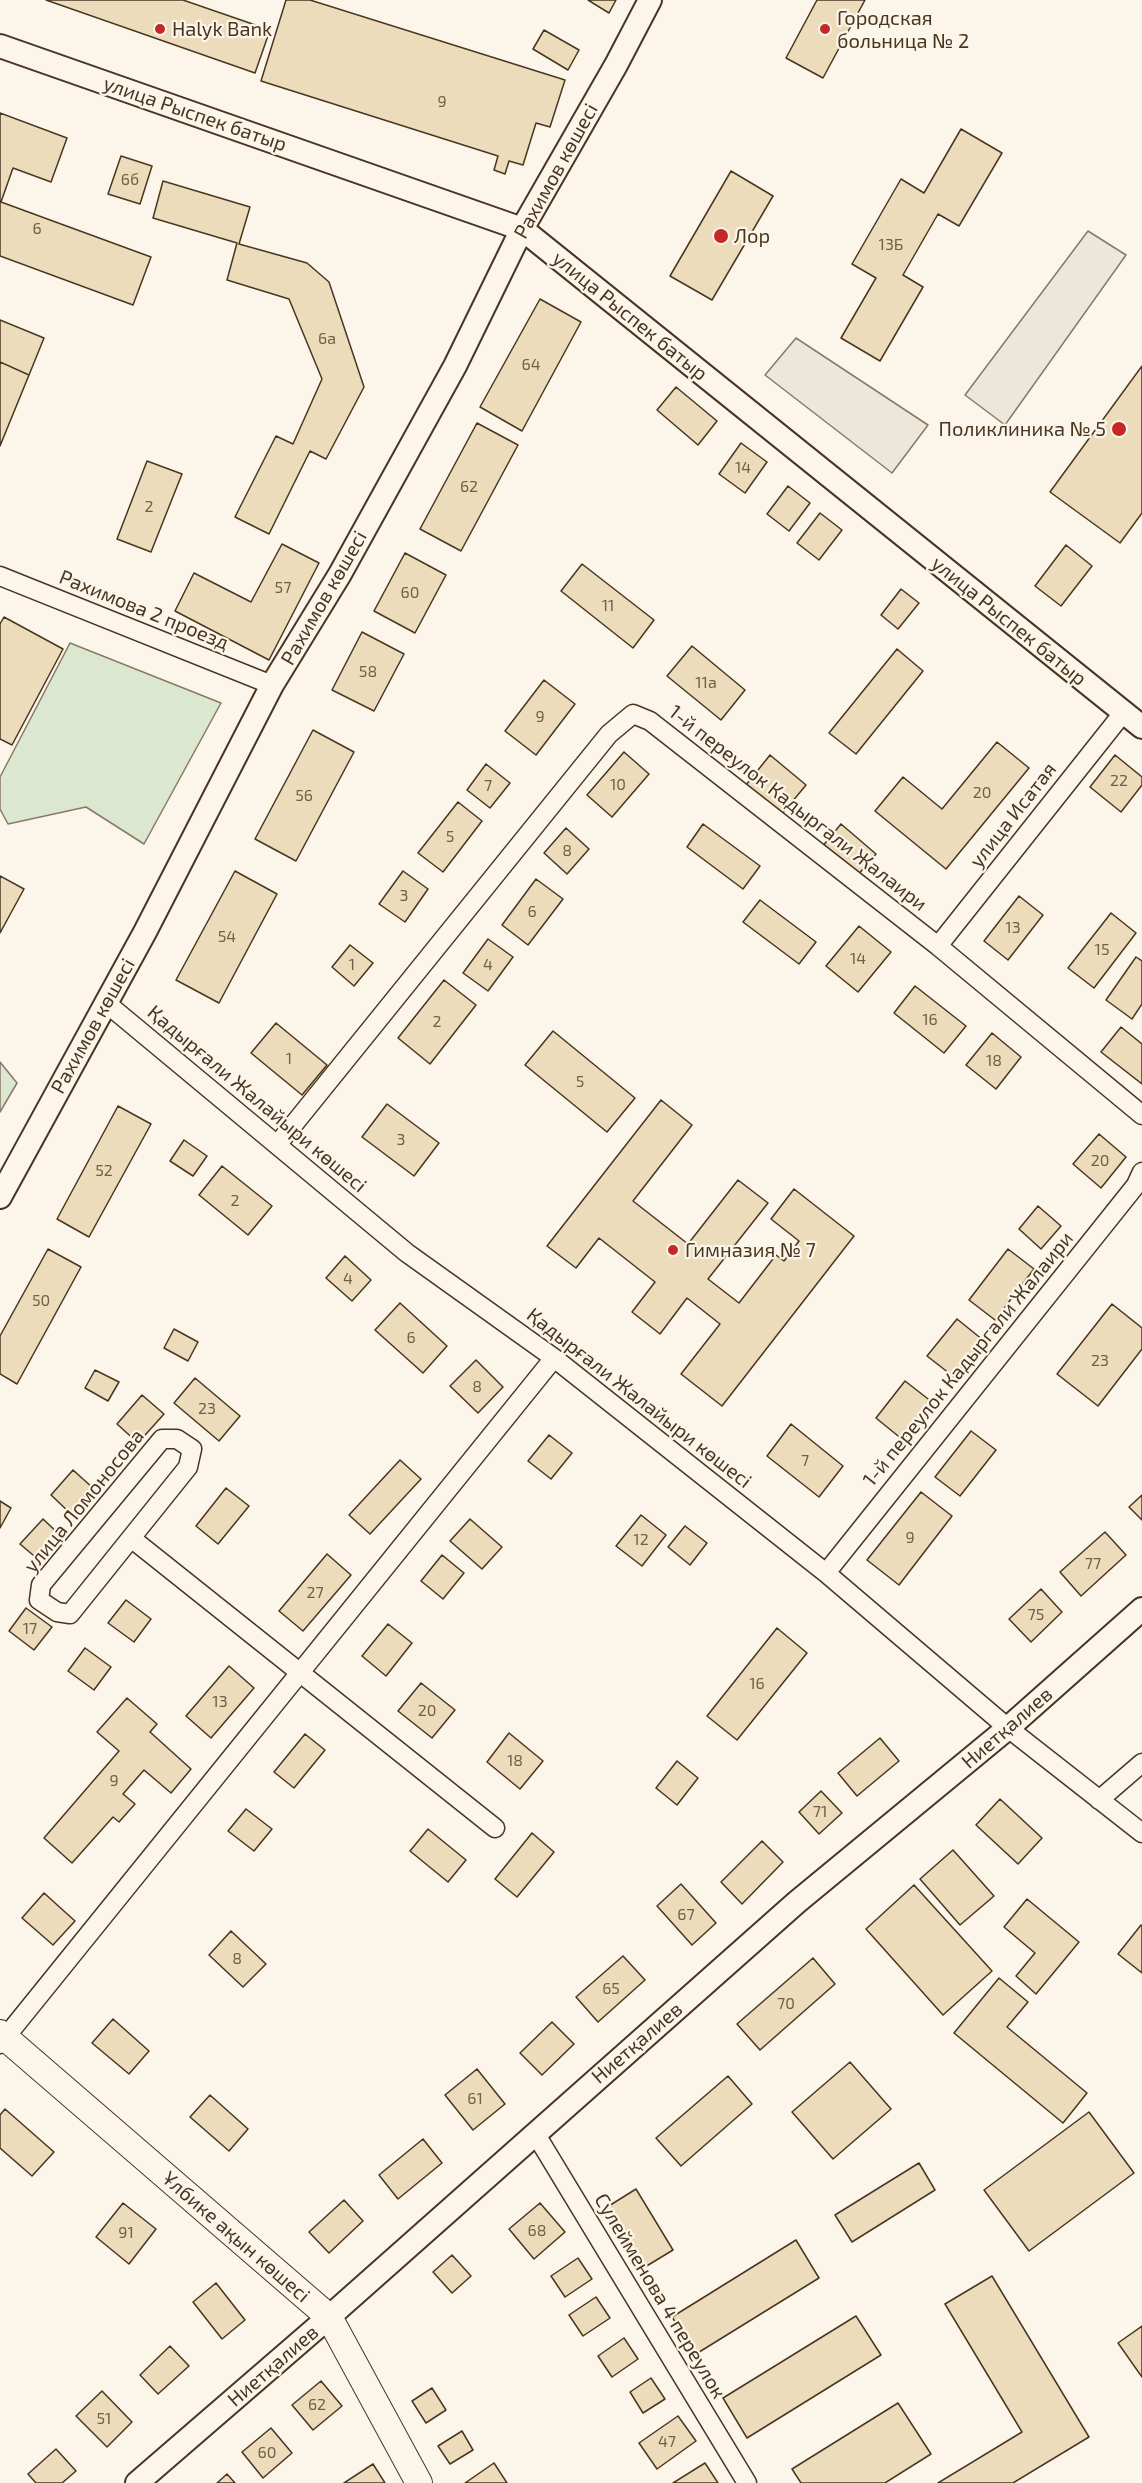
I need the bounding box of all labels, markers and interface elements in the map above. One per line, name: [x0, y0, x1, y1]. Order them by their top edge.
place label: Городская больница № 2: [837, 6, 969, 53]
place label: Halyk Bank: [172, 17, 272, 41]
marker: Halyk Bank: [153, 22, 167, 36]
marker: Городская больница № 2: [818, 22, 832, 36]
street label: улица Рыспек батыр: [100, 71, 290, 157]
house number: 9: [437, 92, 447, 112]
street label: Рахимов көшесі: [509, 99, 603, 243]
house number: 6б: [121, 170, 139, 190]
house number: 6: [32, 219, 42, 239]
place label: Лор: [734, 224, 770, 248]
marker: Лор: [712, 227, 730, 245]
house number: 13Б: [879, 235, 903, 255]
street label: улица Рыспек батыр: [548, 246, 712, 386]
house number: 6а: [318, 329, 336, 349]
house number: 64: [522, 355, 540, 375]
place label: Поликлиника № 5: [939, 417, 1106, 441]
marker: Поликлиника № 5: [1110, 420, 1128, 438]
house number: 14: [735, 458, 751, 478]
house number: 62: [460, 477, 478, 497]
house number: 2: [145, 497, 153, 517]
street label: Рахимов көшесі: [276, 527, 372, 669]
street label: улица Рыспек батыр: [927, 551, 1091, 691]
street label: Рахимова 2 проезд: [56, 565, 232, 655]
house number: 57: [275, 578, 291, 598]
house number: 60: [401, 583, 419, 603]
house number: 11: [602, 596, 614, 616]
house number: 58: [359, 662, 377, 682]
house number: 11а: [695, 673, 717, 693]
street label: 1-й переулок Кадыргали Жалаири: [664, 700, 932, 916]
house number: 9: [535, 707, 545, 727]
street label: улица Исатая: [965, 758, 1061, 872]
house number: 22: [1110, 771, 1128, 791]
house number: 10: [610, 775, 626, 795]
house number: 7: [484, 776, 492, 796]
house number: 20: [973, 783, 991, 803]
house number: 56: [295, 786, 313, 806]
house number: 5: [446, 827, 454, 847]
house number: 8: [562, 841, 572, 861]
house number: 3: [400, 886, 408, 906]
house number: 6: [527, 902, 537, 922]
house number: 13: [1005, 918, 1021, 938]
house number: 54: [218, 927, 236, 947]
house number: 15: [1095, 940, 1109, 960]
house number: 14: [850, 949, 866, 969]
street label: Рахимов көшесі: [46, 954, 140, 1098]
house number: 1: [349, 955, 355, 975]
house number: 4: [483, 955, 493, 975]
street label: Қадырғали Жалайыри көшесі: [143, 1000, 371, 1198]
house number: 16: [922, 1010, 938, 1030]
house number: 2: [433, 1012, 441, 1032]
house number: 1: [286, 1049, 292, 1069]
house number: 18: [986, 1051, 1002, 1071]
house number: 5: [576, 1072, 584, 1092]
house number: 3: [397, 1130, 405, 1150]
house number: 20: [1091, 1151, 1109, 1171]
house number: 52: [95, 1161, 113, 1181]
house number: 2: [231, 1191, 239, 1211]
street label: 1-й переулок Кадыргали Жалаири: [858, 1227, 1078, 1491]
place label: Гимназия № 7: [685, 1238, 816, 1262]
marker: Гимназия № 7: [666, 1243, 680, 1257]
house number: 4: [343, 1269, 353, 1289]
house number: 50: [32, 1291, 50, 1311]
street label: Қадырғали Жалайыри көшесі: [522, 1303, 756, 1493]
house number: 6: [406, 1328, 416, 1348]
house number: 23: [1091, 1351, 1109, 1371]
house number: 8: [472, 1377, 482, 1397]
house number: 23: [198, 1399, 216, 1419]
street label: улица Ломоносова: [19, 1425, 149, 1577]
house number: 7: [801, 1451, 809, 1471]
house number: 9: [905, 1528, 915, 1548]
house number: 12: [633, 1530, 649, 1550]
house number: 77: [1085, 1554, 1101, 1574]
house number: 27: [306, 1583, 324, 1603]
house number: 75: [1028, 1605, 1044, 1625]
house number: 17: [23, 1619, 37, 1639]
house number: 16: [749, 1674, 765, 1694]
street label: Ниетқалиев: [957, 1682, 1057, 1774]
house number: 13: [212, 1692, 228, 1712]
house number: 20: [418, 1701, 436, 1721]
house number: 18: [507, 1751, 523, 1771]
house number: 9: [109, 1771, 119, 1791]
house number: 71: [813, 1802, 827, 1822]
house number: 67: [677, 1905, 695, 1925]
house number: 8: [232, 1949, 242, 1969]
house number: 65: [602, 1979, 620, 1999]
house number: 70: [777, 1994, 795, 2014]
street label: Ниетқалиев: [587, 1997, 687, 2089]
house number: 61: [467, 2089, 483, 2109]
street label: Ұлбике ақын көшесі: [157, 2166, 315, 2308]
street label: Сулейменова 4 переулок: [589, 2189, 731, 2403]
house number: 68: [528, 2221, 546, 2241]
house number: 91: [118, 2223, 134, 2243]
street label: Ниетқалиев: [223, 2320, 323, 2412]
house number: 62: [308, 2395, 326, 2415]
house number: 51: [97, 2409, 111, 2429]
house number: 47: [658, 2432, 676, 2452]
house number: 60: [258, 2443, 276, 2463]

